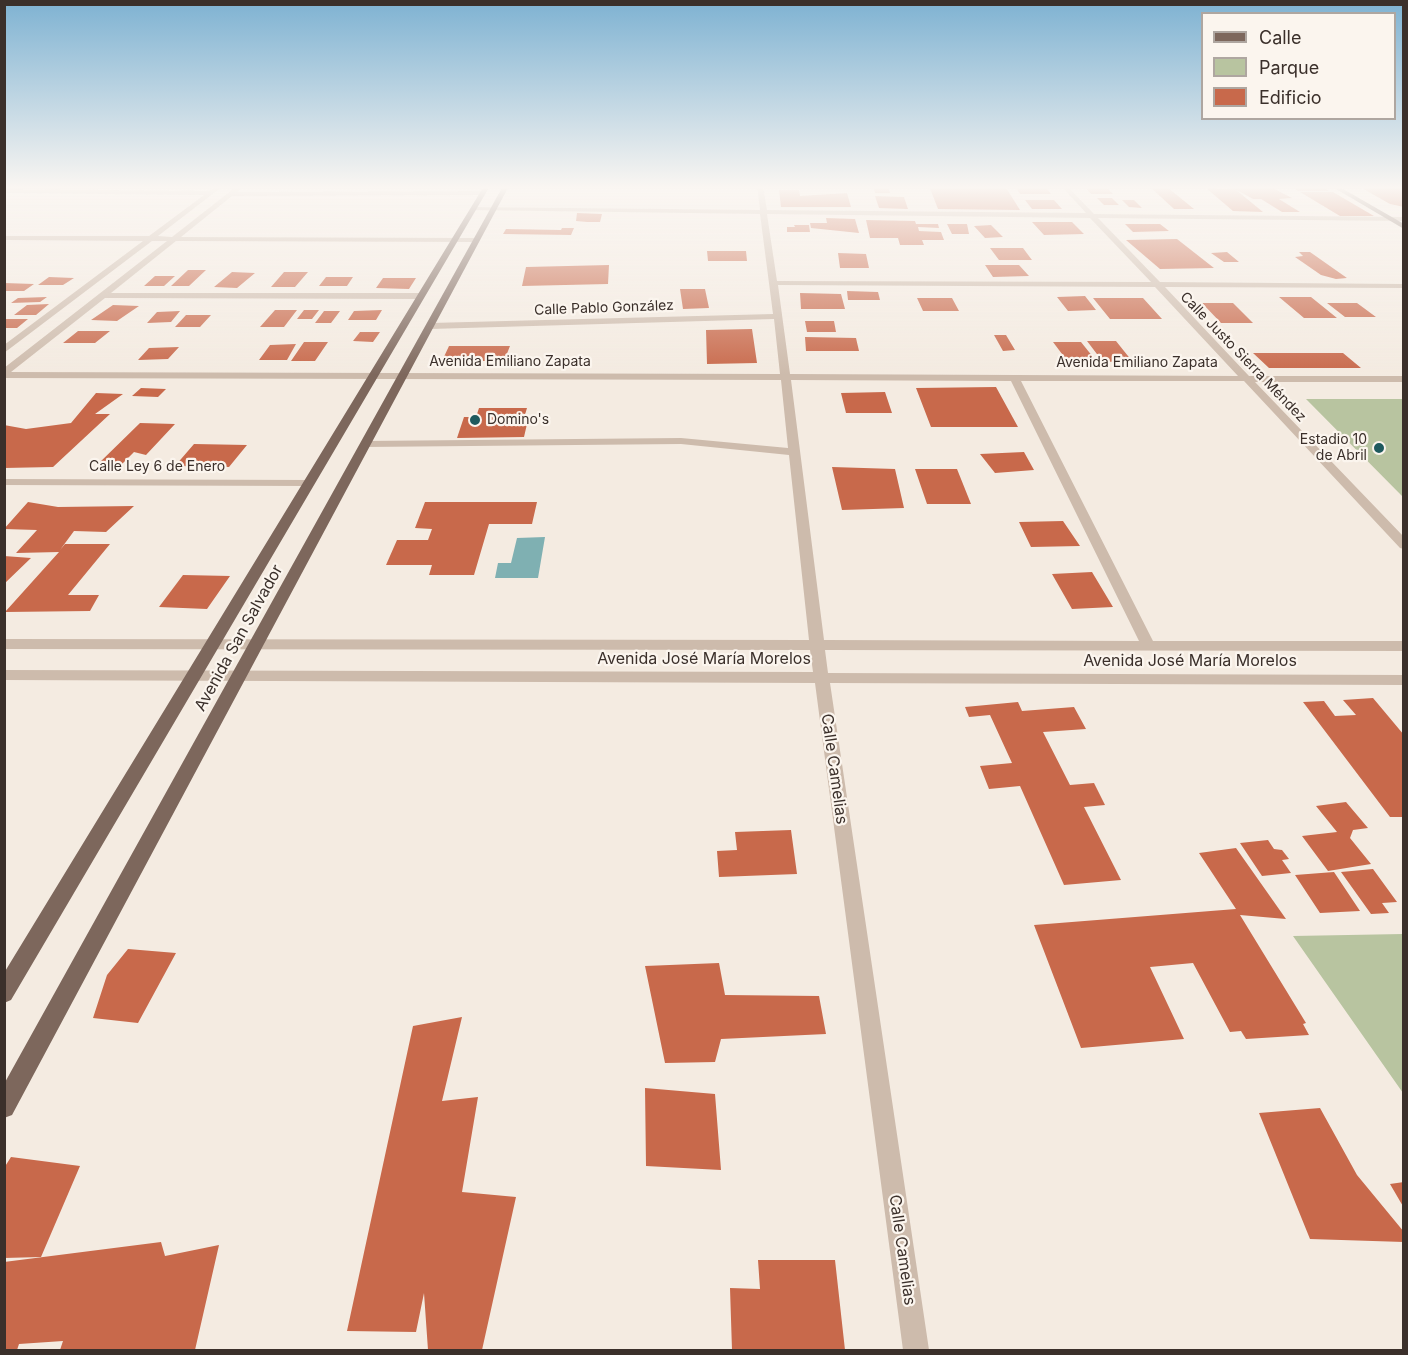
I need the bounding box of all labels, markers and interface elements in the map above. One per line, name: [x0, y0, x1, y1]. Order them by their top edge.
legend: [1201, 12, 1396, 120]
text: Calle: [1259, 27, 1301, 48]
text: Parque: [1259, 57, 1319, 78]
text: Edificio: [1259, 87, 1322, 108]
street label: Calle Justo Sierra Méndez: [1177, 289, 1309, 425]
street label: Calle Pablo González: [534, 297, 674, 319]
street label: Avenida Emiliano Zapata: [429, 354, 591, 370]
street label: Avenida Emiliano Zapata: [1056, 355, 1218, 371]
place label: Domino's: [487, 412, 549, 428]
marker: Domino's: [468, 413, 482, 427]
place label: Estadio 10 de Abril: [1300, 432, 1367, 464]
marker: Estadio 10 de Abril: [1372, 441, 1386, 455]
street label: Calle Ley 6 de Enero: [89, 459, 225, 475]
street label: Avenida San Salvador: [191, 562, 287, 714]
street label: Avenida José María Morelos: [597, 649, 811, 669]
street label: Avenida José María Morelos: [1083, 651, 1297, 671]
street label: Calle Camelias: [817, 712, 851, 826]
street label: Calle Camelias: [885, 1193, 919, 1307]

